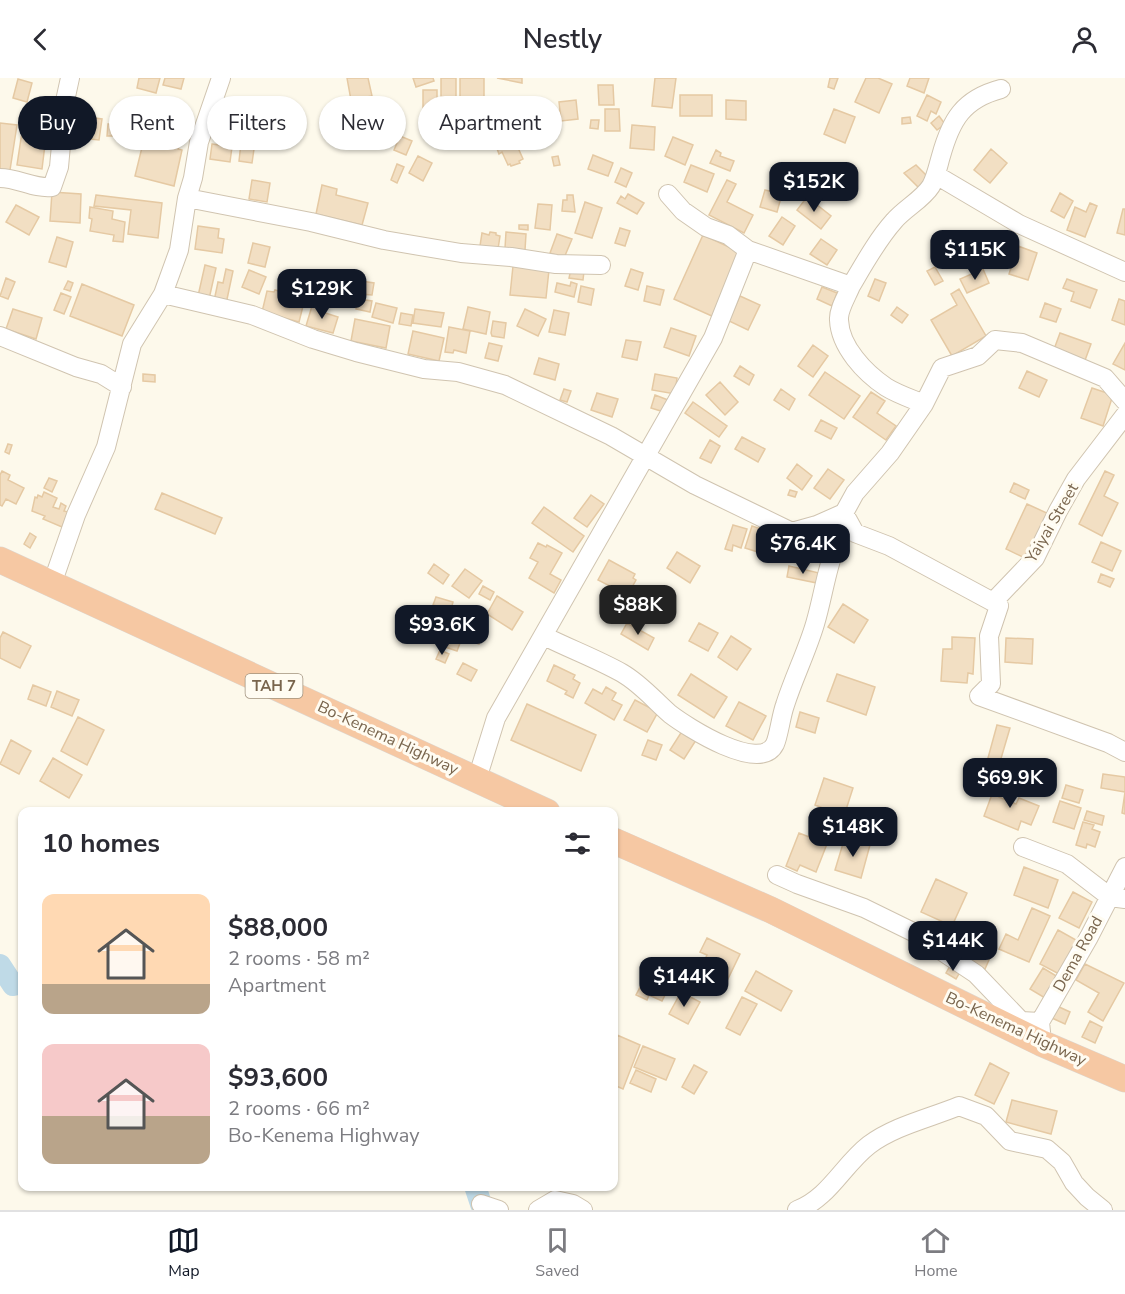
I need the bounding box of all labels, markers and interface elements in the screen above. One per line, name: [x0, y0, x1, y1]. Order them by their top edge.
text: Nestly: [523, 21, 602, 58]
icon: back: [24, 23, 57, 56]
icon: person: [1068, 23, 1101, 56]
chip: Buy: [18, 96, 97, 150]
chip: Rent: [109, 96, 195, 150]
chip: Filters: [207, 96, 307, 150]
chip: New: [319, 96, 406, 150]
chip: Apartment: [418, 96, 562, 150]
pin: $152K: [772, 162, 856, 213]
text: $152K: [783, 168, 845, 195]
pin: $115K: [933, 230, 1017, 281]
text: $115K: [944, 236, 1006, 263]
pin: $129K: [280, 269, 364, 320]
text: $129K: [291, 275, 353, 302]
street label: Yaiyai Street: [1020, 479, 1084, 568]
pin: $76.4K: [754, 524, 852, 575]
text: $76.4K: [770, 530, 836, 557]
pin: $88K: [602, 585, 674, 636]
text: $88K: [613, 591, 663, 618]
pin: $93.6K: [393, 605, 491, 656]
text: $93.6K: [409, 611, 475, 638]
road number: TAH 7: [246, 674, 302, 698]
street label: Bo-Kenema Highway: [314, 696, 463, 781]
pin: $69.9K: [961, 758, 1059, 809]
text: $69.9K: [977, 764, 1043, 791]
pin: $148K: [811, 807, 895, 858]
text: $148K: [822, 813, 884, 840]
text: 10 homes: [42, 826, 160, 861]
icon: filters: [561, 827, 594, 860]
text: $88,000: [228, 910, 328, 945]
street label: Dema Road: [1048, 912, 1108, 996]
icon: home: [90, 918, 162, 990]
pin: $144K: [911, 921, 995, 972]
text: $144K: [922, 927, 984, 954]
text: 2 rooms · 58 m²: [228, 945, 370, 972]
pin: $144K: [642, 957, 726, 1008]
text: $144K: [653, 963, 715, 990]
text: Apartment: [228, 972, 326, 999]
street label: Bo-Kenema Highway: [942, 987, 1091, 1072]
text: $93,600: [228, 1060, 328, 1095]
icon: home: [90, 1068, 162, 1140]
text: 2 rooms · 66 m²: [228, 1095, 370, 1122]
text: Bo-Kenema Highway: [228, 1122, 419, 1149]
tab: Map: [167, 1224, 200, 1282]
tab: Saved: [535, 1224, 579, 1282]
tab: Home: [914, 1224, 958, 1282]

